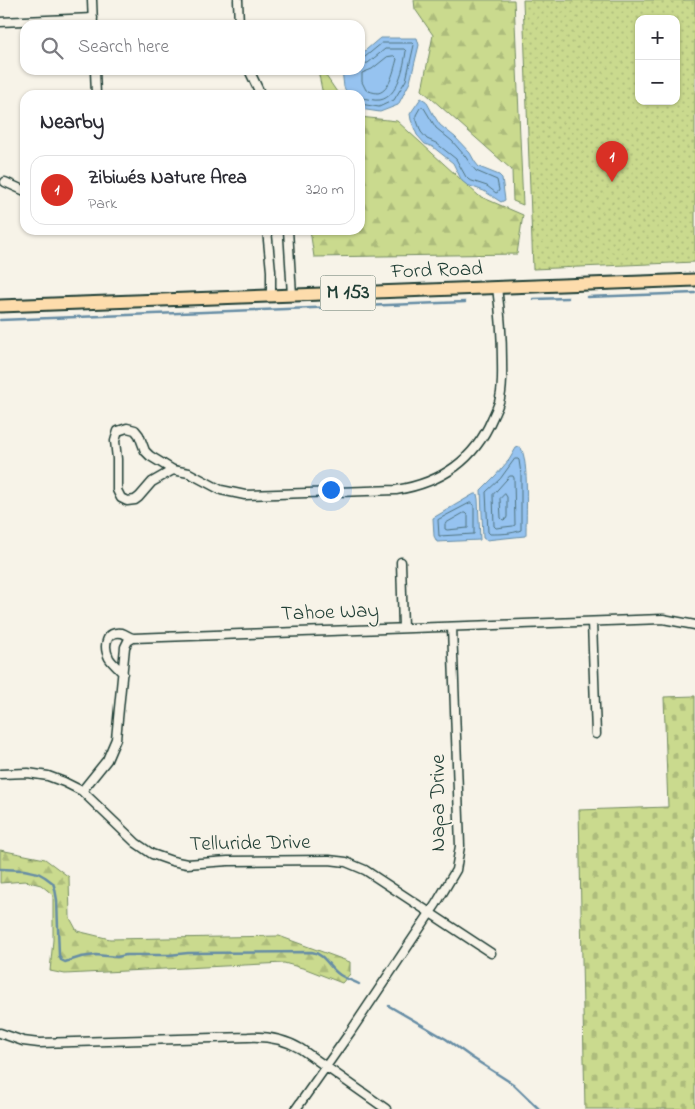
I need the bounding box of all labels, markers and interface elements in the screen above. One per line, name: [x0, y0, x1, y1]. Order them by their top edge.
map controls: [635, 15, 680, 105]
button: +: [635, 15, 680, 60]
search box: [20, 20, 365, 75]
icon: search: [38, 34, 66, 62]
text: Search here: [78, 34, 169, 61]
button: −: [635, 60, 680, 105]
text: Nearby: [40, 108, 104, 138]
pin: 1: [596, 141, 628, 182]
text: Zibiwés Nature Area: [88, 165, 247, 192]
text: 1: [54, 178, 60, 202]
text: 320 m: [306, 178, 344, 202]
text: Park: [88, 192, 117, 216]
street label: Ford Road: [390, 254, 484, 288]
road number: M 153: [320, 276, 376, 310]
your location: [318, 477, 344, 503]
street label: Tahoe Way: [280, 596, 380, 632]
street label: Napa Drive: [424, 754, 454, 852]
street label: Telluride Drive: [189, 828, 311, 860]

